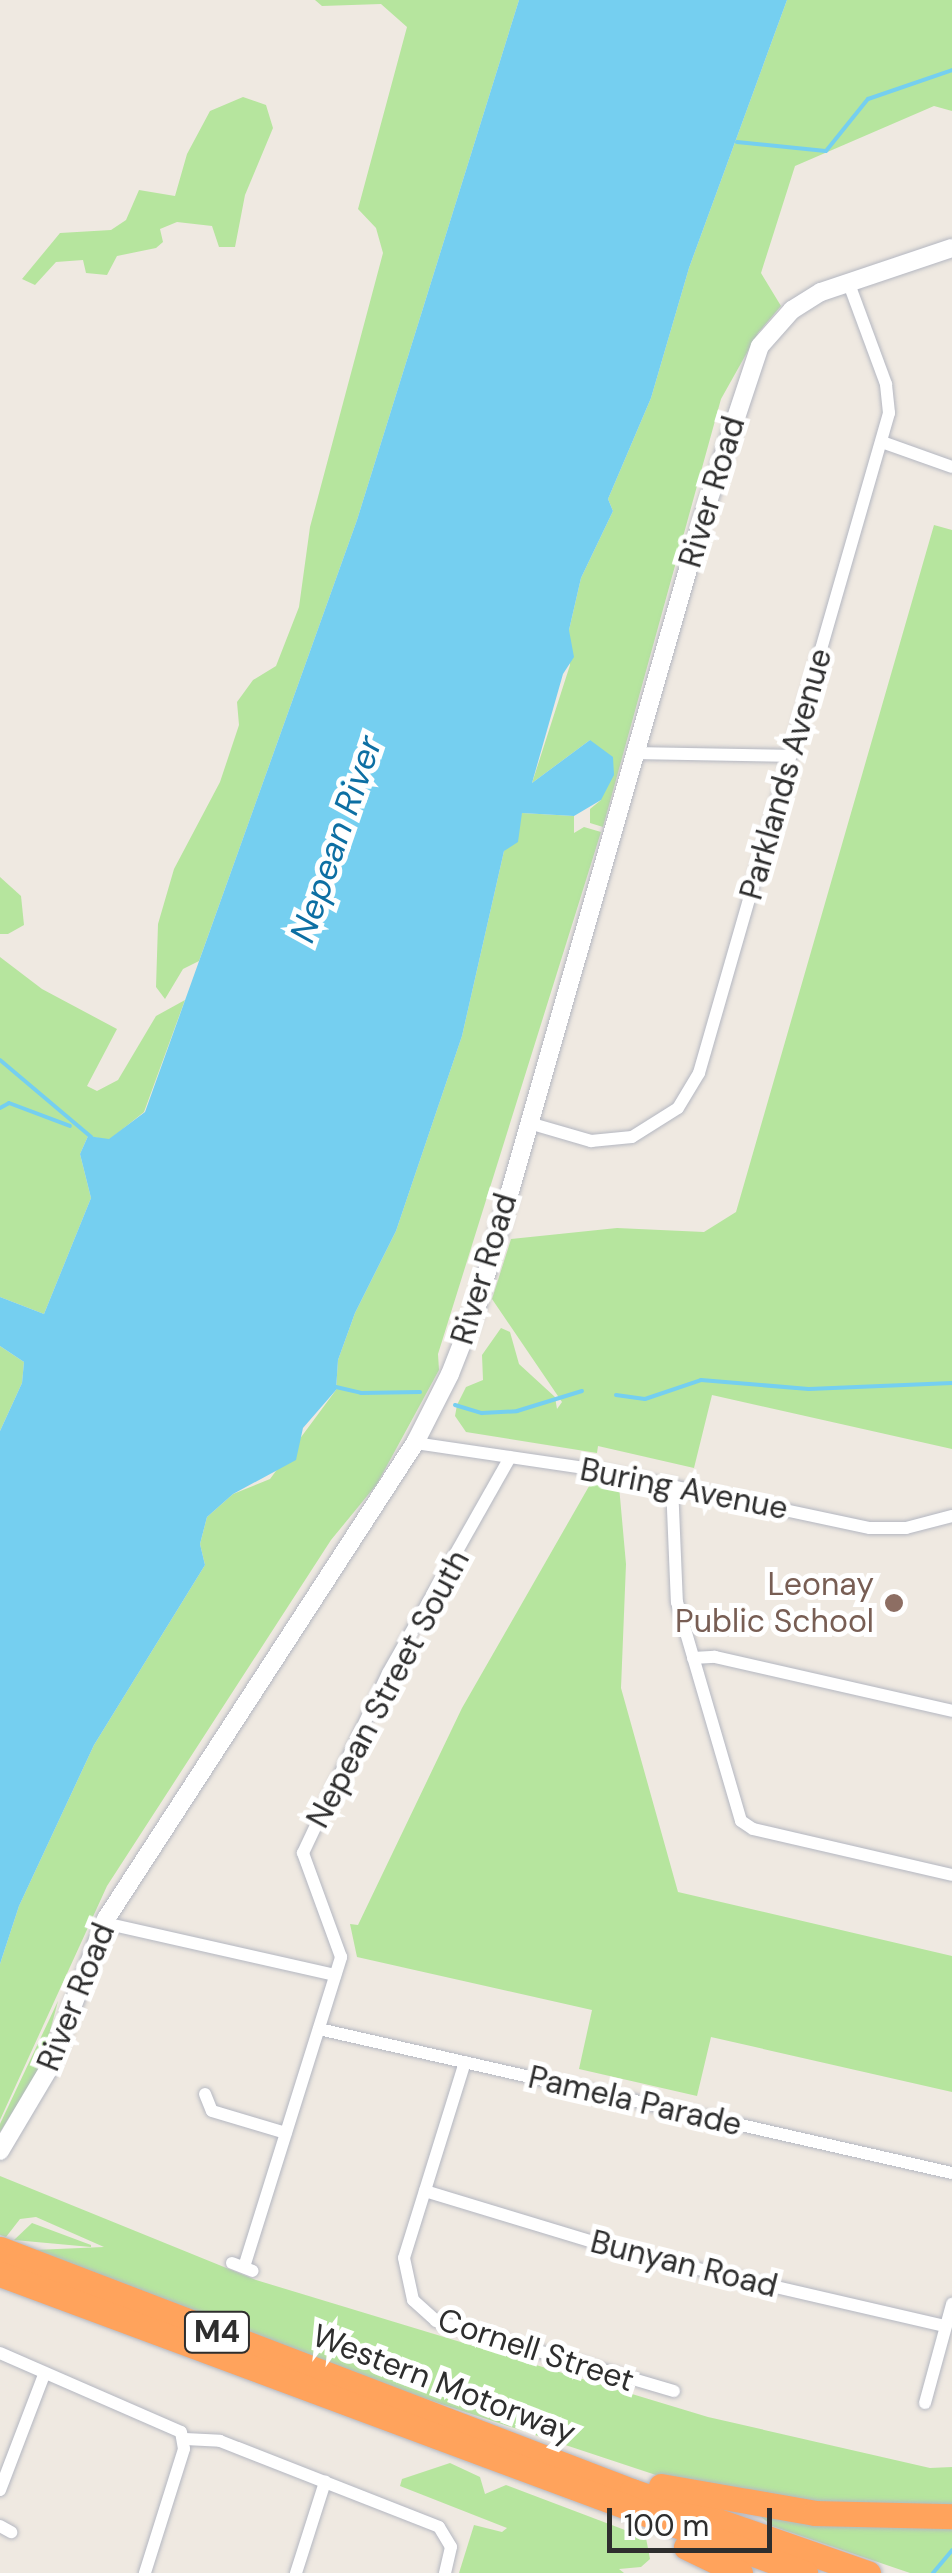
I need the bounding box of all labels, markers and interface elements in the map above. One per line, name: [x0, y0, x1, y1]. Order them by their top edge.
street label: River Road: [671, 412, 753, 572]
street label: Parklands Avenue: [732, 644, 840, 904]
water label: Nepean River: [281, 730, 391, 948]
street label: River Road: [443, 1189, 525, 1349]
street label: Buring Avenue: [577, 1450, 791, 1528]
street label: Nepean Street South: [299, 1544, 477, 1834]
place label: Leonay Public School: [675, 1566, 874, 1641]
marker: Leonay Public School: [883, 1592, 905, 1614]
street label: River Road: [29, 1918, 123, 2076]
street label: Pamela Parade: [525, 2058, 745, 2144]
street label: Bunyan Road: [587, 2222, 781, 2306]
street label: Cornell Street: [433, 2300, 639, 2400]
road number: M4: [182, 2307, 252, 2357]
street label: Western Motorway: [307, 2316, 581, 2452]
scale bar: [612, 2488, 777, 2550]
text: 100 m: [624, 2506, 709, 2545]

